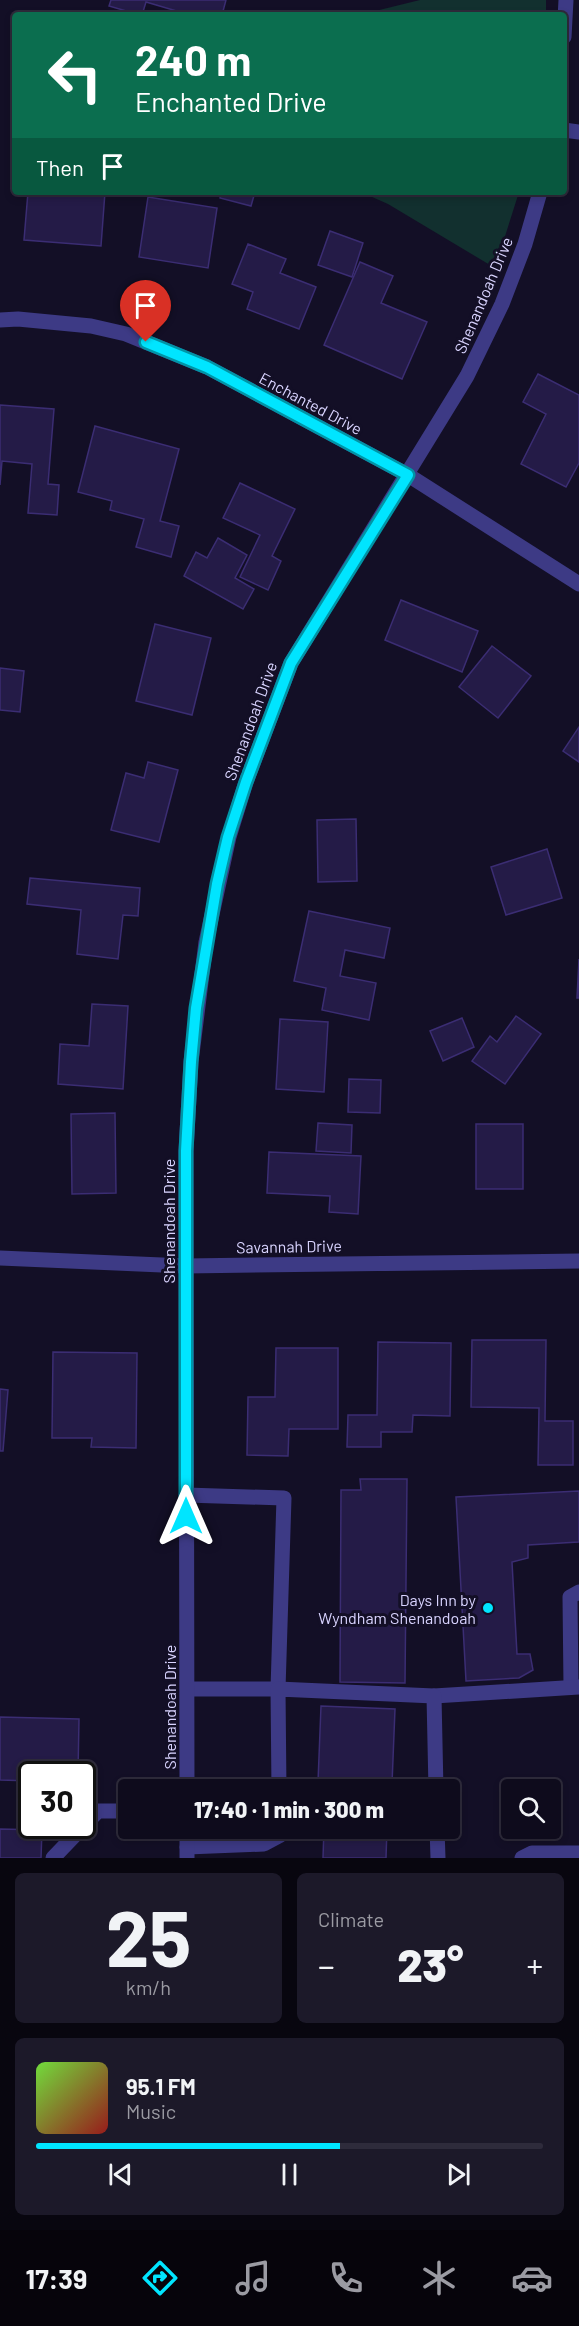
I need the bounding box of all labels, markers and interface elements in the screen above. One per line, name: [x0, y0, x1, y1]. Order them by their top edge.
text: 240 m: [135, 34, 251, 84]
icon: left: [36, 36, 114, 114]
text: Enchanted Drive: [135, 85, 327, 117]
icon: arrive: [96, 150, 129, 183]
text: Then: [36, 154, 84, 180]
street label: Shenandoah Drive: [450, 234, 516, 356]
pin: [120, 280, 171, 342]
icon: arrive: [129, 289, 162, 322]
street label: Enchanted Drive: [256, 368, 366, 438]
street label: Shenandoah Drive: [220, 659, 280, 783]
street label: Shenandoah Drive: [159, 1159, 178, 1283]
street label: Savannah Drive: [236, 1236, 342, 1256]
position arrow: [154, 1484, 218, 1548]
place label: Days Inn by Wyndham Shenandoah: [318, 1590, 477, 1627]
marker: Days Inn by Wyndham Shenandoah: [481, 1601, 495, 1615]
street label: Shenandoah Drive: [160, 1645, 179, 1769]
speed limit sign: 30: [18, 1761, 96, 1839]
map controls: [501, 1779, 561, 1839]
button: search: [501, 1779, 561, 1839]
text: 17:40 · 1 min · 300 m: [194, 1796, 384, 1822]
text: 25: [106, 1889, 191, 1983]
text: Climate: [318, 1907, 384, 1931]
text: 23°: [397, 1937, 464, 1991]
text: −: [318, 1945, 335, 1985]
text: +: [526, 1945, 543, 1985]
text: km/h: [126, 1975, 171, 1999]
text: 95.1 FM: [126, 2073, 196, 2099]
text: Music: [126, 2099, 176, 2123]
icon: previous: [104, 2158, 137, 2191]
icon: pause: [273, 2158, 306, 2191]
icon: next: [442, 2158, 475, 2191]
icon: directions: [139, 2257, 181, 2299]
icon: music: [232, 2257, 274, 2299]
icon: phone: [325, 2257, 367, 2299]
icon: climate: [418, 2257, 460, 2299]
icon: car: [511, 2257, 553, 2299]
text: 17:39: [26, 2262, 87, 2294]

